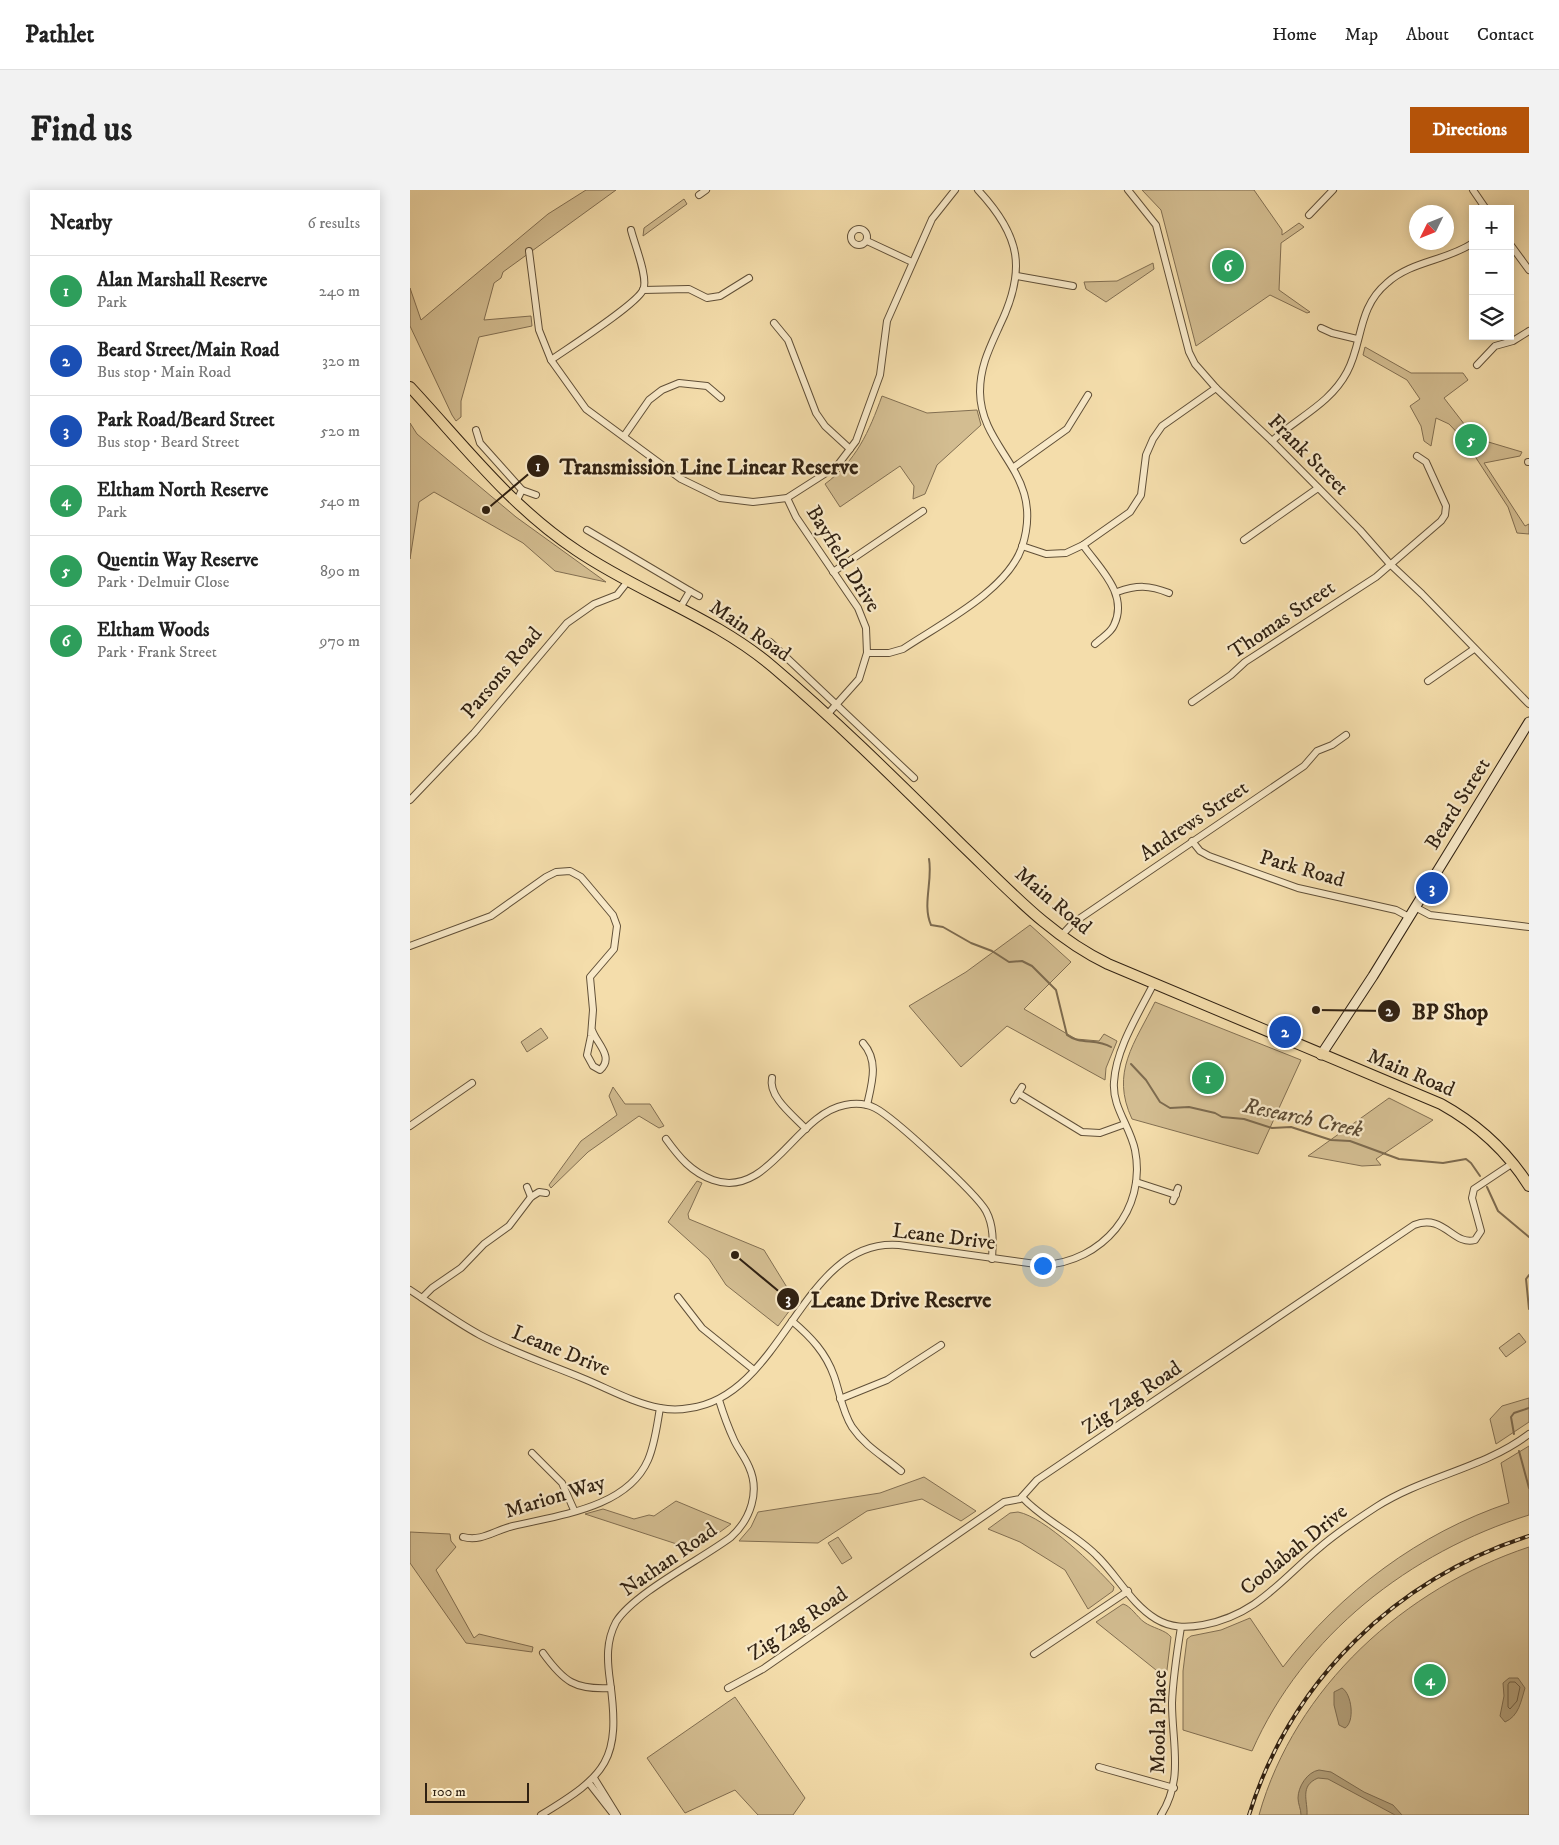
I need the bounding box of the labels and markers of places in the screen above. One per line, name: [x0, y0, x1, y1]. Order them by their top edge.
pin: 6: [1212, 247, 1244, 285]
pin: 5: [1455, 421, 1487, 459]
callout: Transmission Line Linear Reserve: [525, 448, 869, 485]
pin: 3: [1416, 869, 1448, 907]
callout: BP Shop: [1377, 992, 1498, 1029]
pin: 2: [1269, 1013, 1301, 1051]
pin: 1: [1192, 1059, 1224, 1097]
callout: Leane Drive Reserve: [776, 1280, 1001, 1317]
pin: 4: [1414, 1661, 1446, 1699]

